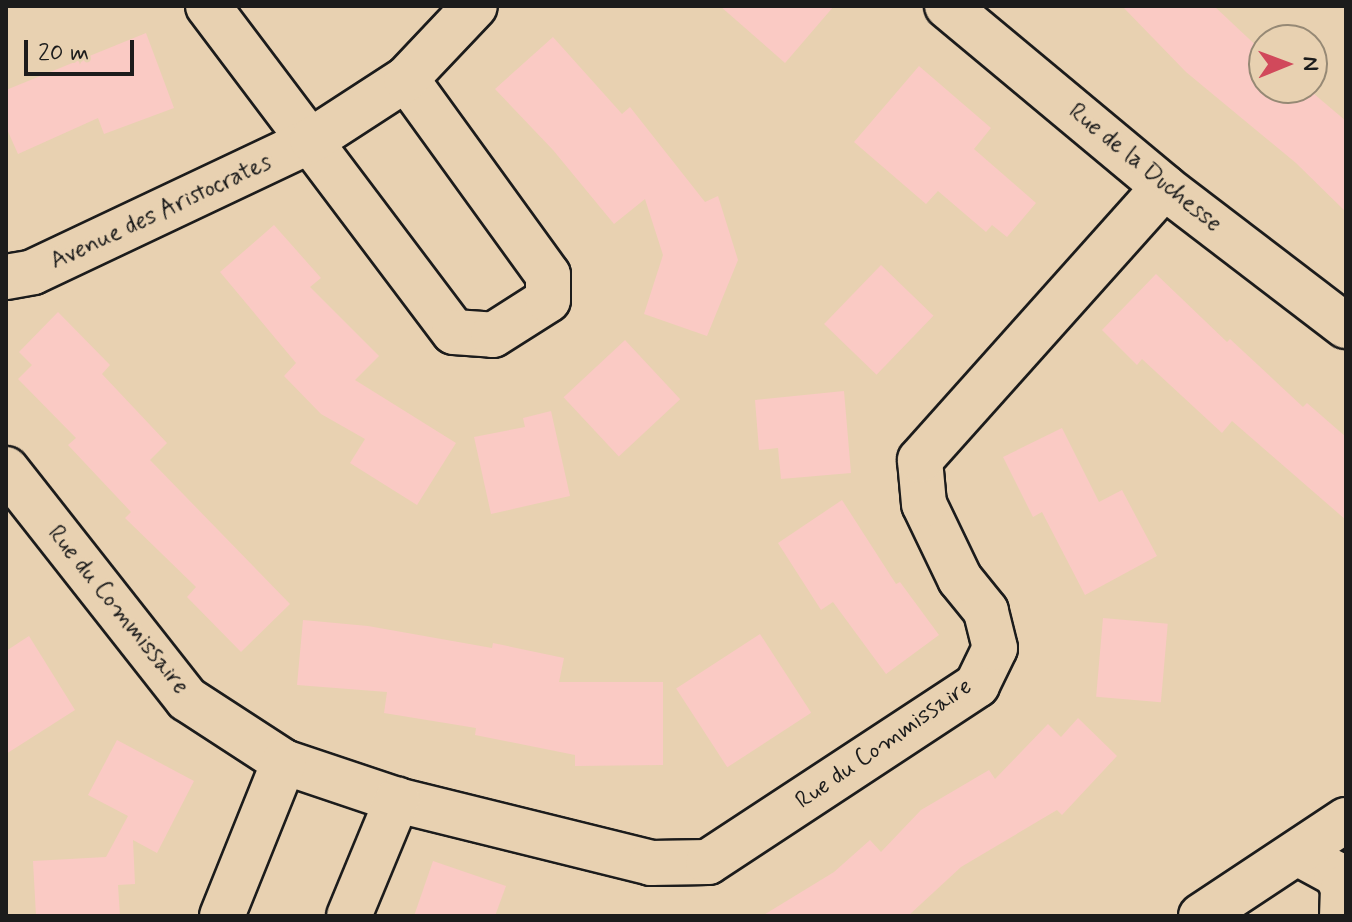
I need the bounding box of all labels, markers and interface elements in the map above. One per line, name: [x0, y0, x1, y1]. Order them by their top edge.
scale bar: [28, 24, 138, 74]
north arrow: [1248, 24, 1328, 104]
text: 20 m: [38, 38, 89, 69]
text: N: [1296, 56, 1324, 71]
street label: Rue de la Duchesse: [1062, 97, 1228, 239]
street label: Avenue des Aristocrates: [46, 148, 276, 276]
street label: Rue du Commissaire: [39, 517, 197, 703]
street label: Rue du Commissaire: [788, 671, 980, 817]

